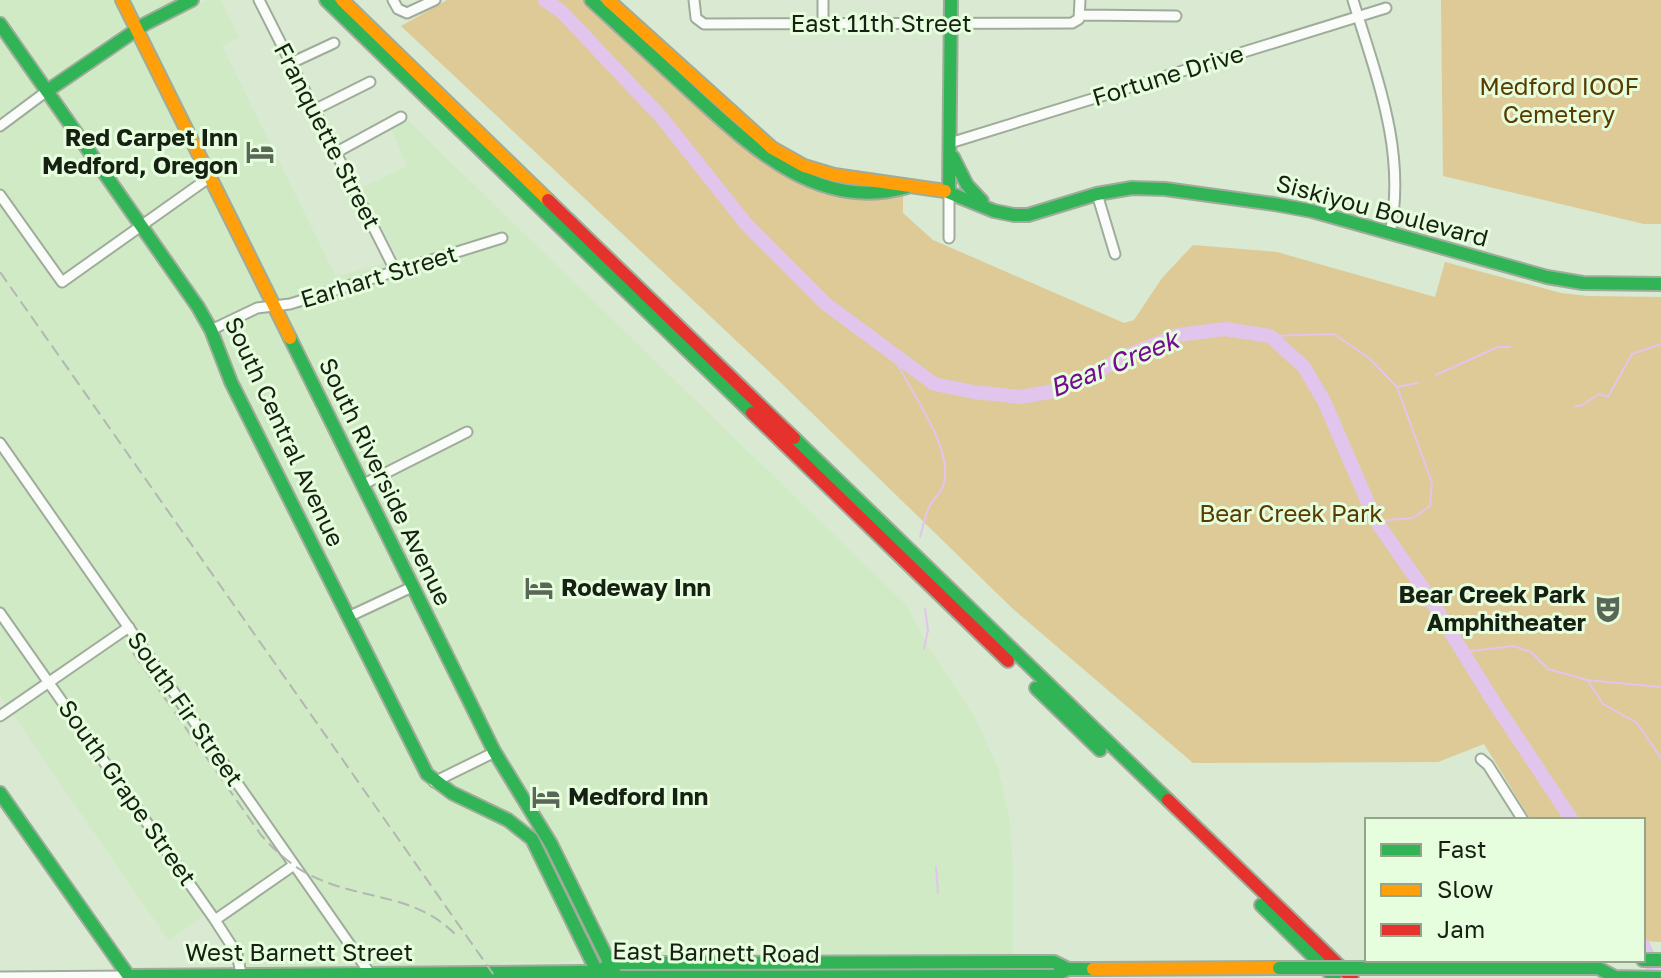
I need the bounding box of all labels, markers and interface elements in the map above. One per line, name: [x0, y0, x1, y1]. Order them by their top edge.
street label: East 11th Street: [791, 8, 971, 37]
street label: Franquette Street: [269, 37, 388, 233]
street label: Fortune Drive: [1088, 38, 1247, 111]
park label: Medford IOOF Cemetery: [1479, 71, 1639, 128]
place label: Red Carpet Inn Medford, Oregon: [42, 122, 238, 179]
hotel icon: Red Carpet Inn Medford, Oregon: [245, 137, 275, 167]
street label: Siskiyou Boulevard: [1273, 167, 1492, 252]
street label: Earhart Street: [297, 238, 460, 313]
street label: South Central Avenue: [219, 312, 351, 551]
water label: Bear Creek: [1045, 323, 1185, 403]
street label: South Riverside Avenue: [314, 353, 459, 610]
park label: Bear Creek Park: [1199, 498, 1383, 527]
place label: Rodeway Inn: [561, 572, 711, 601]
hotel icon: Rodeway Inn: [524, 573, 554, 603]
place label: Bear Creek Park Amphitheater: [1398, 579, 1586, 636]
theatre icon: Bear Creek Park Amphitheater: [1593, 594, 1623, 624]
street label: South Fir Street: [122, 625, 250, 791]
street label: South Grape Street: [53, 694, 203, 891]
place label: Medford Inn: [568, 781, 708, 810]
hotel icon: Medford Inn: [531, 782, 561, 812]
legend: [1365, 818, 1645, 962]
text: Fast: [1437, 834, 1487, 863]
text: Slow: [1437, 874, 1493, 903]
text: Jam: [1437, 914, 1485, 943]
street label: East Barnett Road: [612, 935, 820, 968]
street label: West Barnett Street: [185, 937, 413, 966]

